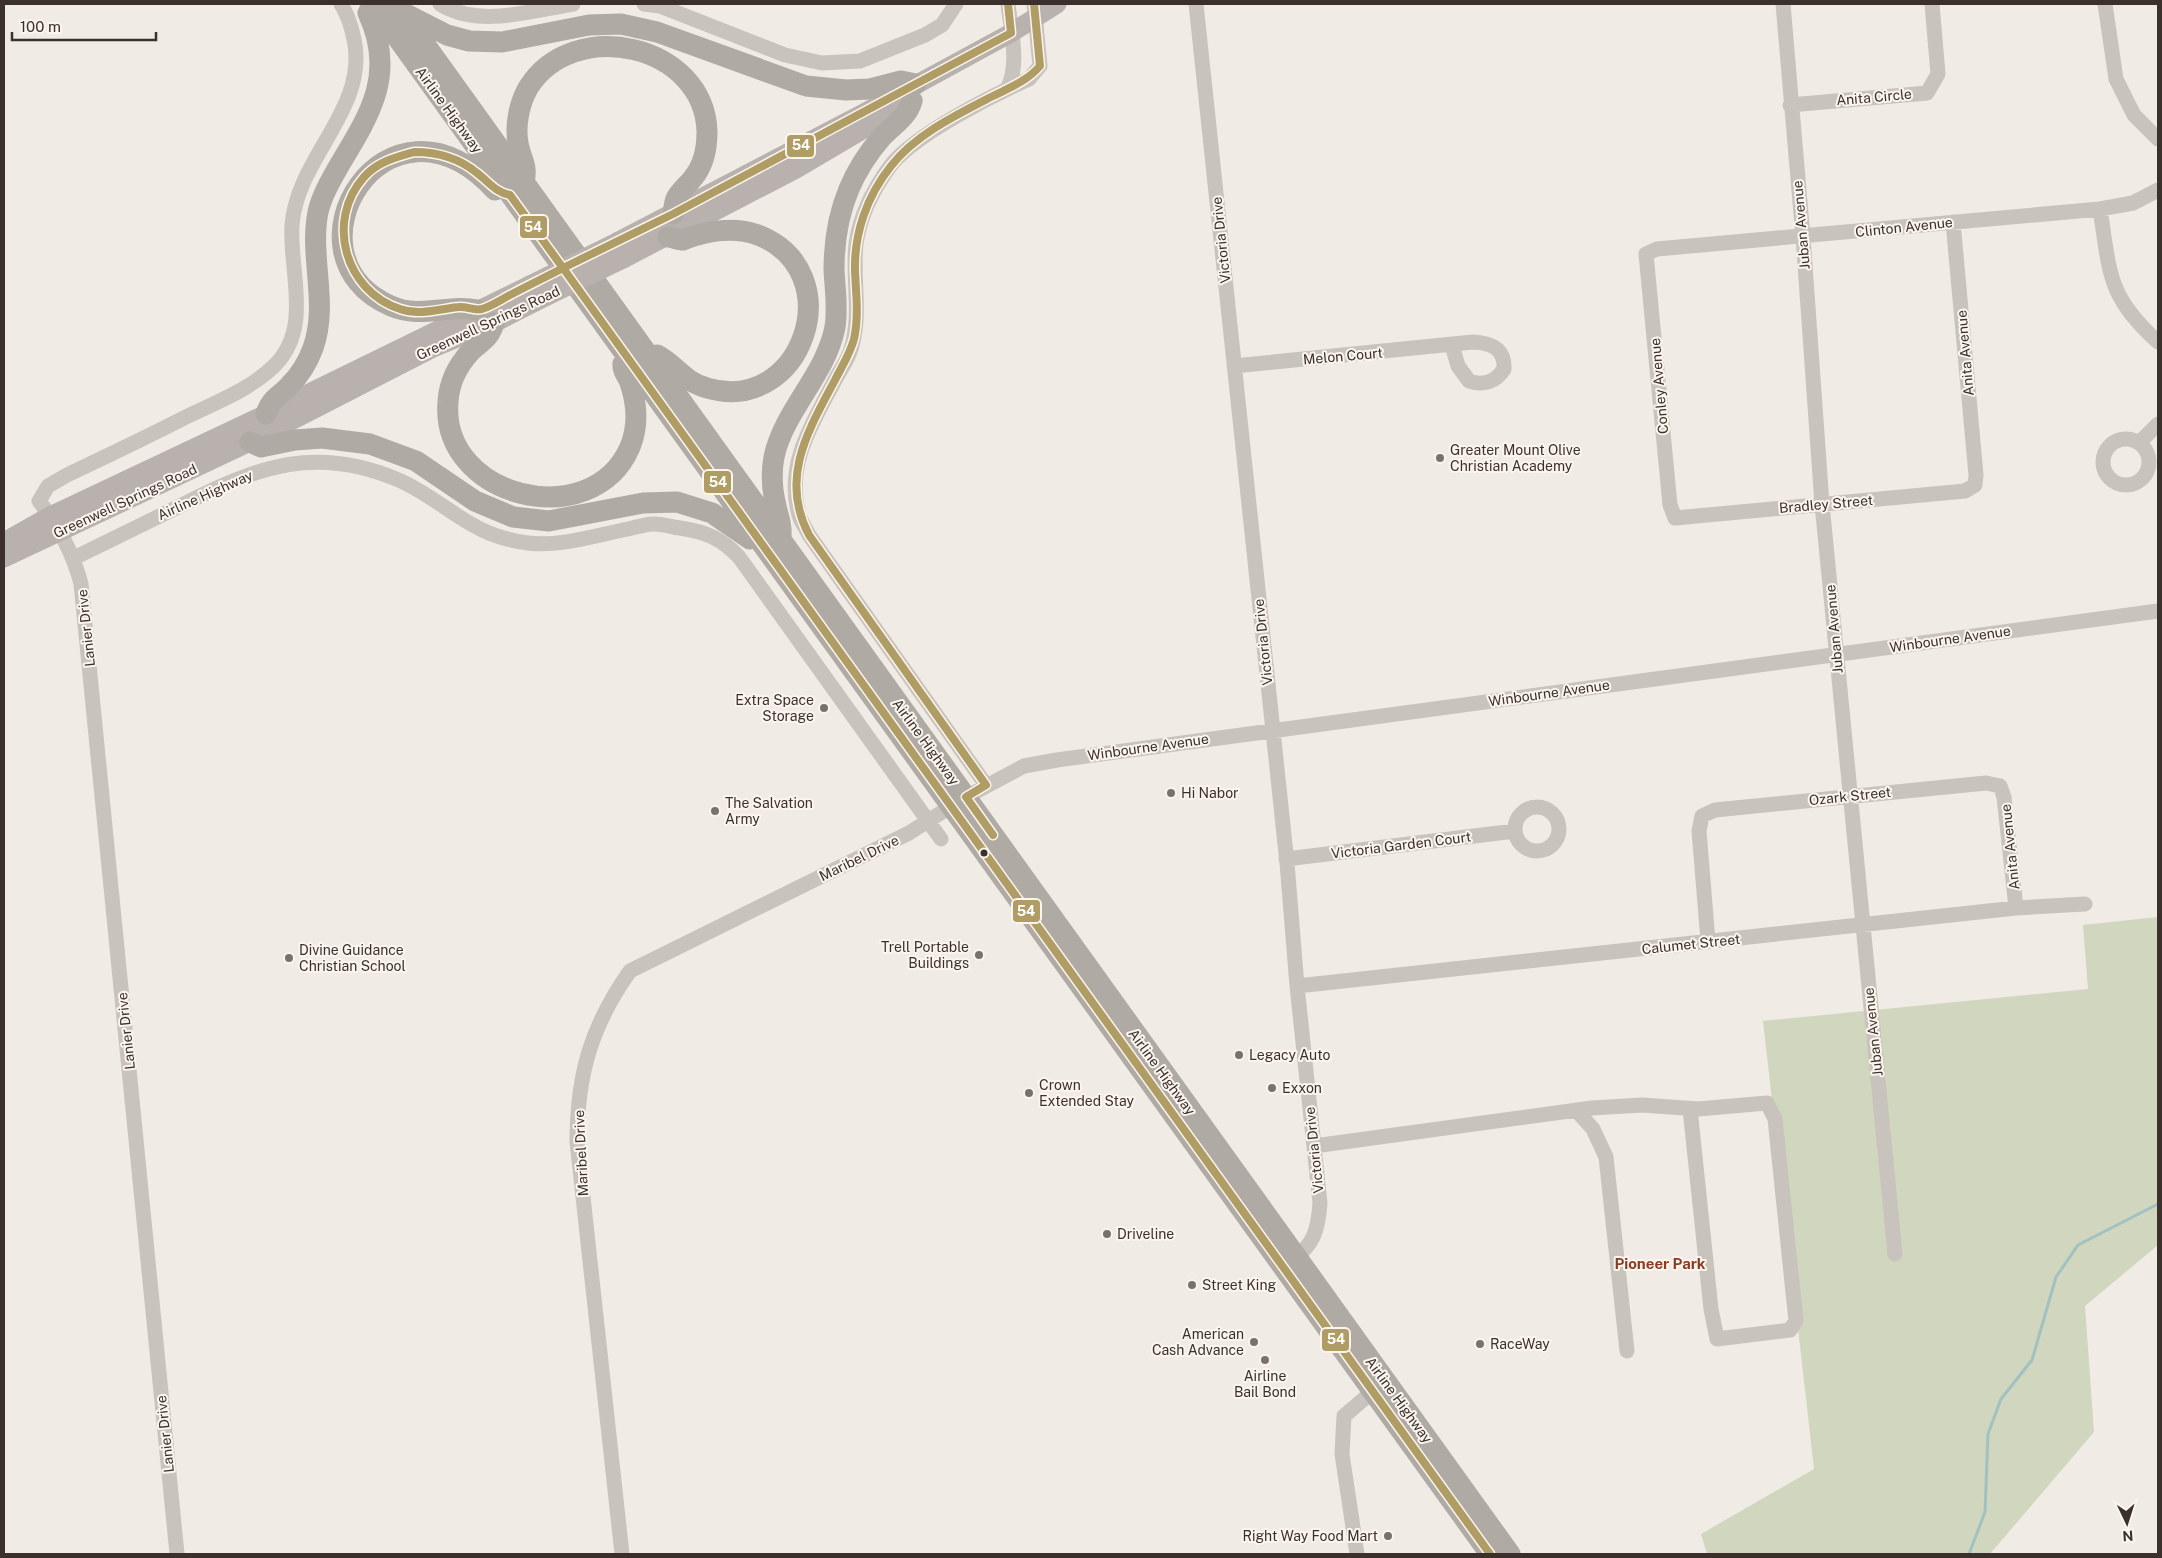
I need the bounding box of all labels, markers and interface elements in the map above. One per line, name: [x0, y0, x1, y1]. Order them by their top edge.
scale bar: [12, 10, 156, 42]
text: 100 m: [20, 18, 61, 35]
street label: Airline Highway: [412, 64, 486, 157]
street label: Anita Circle: [1835, 86, 1913, 108]
line badge: 54: [786, 134, 815, 158]
text: 54: [792, 137, 810, 153]
street label: Juban Avenue: [1789, 180, 1813, 270]
street label: Victoria Drive: [1208, 196, 1233, 284]
street label: Clinton Avenue: [1854, 214, 1954, 240]
line badge: 54: [519, 215, 548, 239]
text: 54: [524, 219, 542, 235]
street label: Greenwell Springs Road: [414, 283, 562, 363]
street label: Anita Avenue: [1953, 309, 1977, 397]
street label: Conley Avenue: [1647, 337, 1671, 435]
street label: Melon Court: [1302, 345, 1384, 367]
place label: Greater Mount Olive Christian Academy: [1450, 442, 1581, 474]
marker: Greater Mount Olive Christian Academy: [1434, 452, 1446, 464]
street label: Greenwell Springs Road: [51, 461, 199, 541]
street label: Airline Highway: [155, 467, 256, 523]
line badge: 54: [703, 470, 732, 494]
text: 54: [709, 474, 727, 490]
street label: Bradley Street: [1778, 492, 1874, 516]
street label: Juban Avenue: [1822, 584, 1846, 674]
street label: Lanier Drive: [74, 589, 98, 667]
street label: Victoria Drive: [1250, 598, 1275, 686]
street label: Winbourne Avenue: [1888, 623, 2012, 655]
street label: Winbourne Avenue: [1487, 677, 1611, 709]
place label: Extra Space Storage: [735, 692, 814, 724]
street label: Airline Highway: [889, 696, 963, 789]
marker: Extra Space Storage: [818, 702, 830, 714]
street label: Winbourne Avenue: [1086, 731, 1210, 763]
street label: Ozark Street: [1808, 784, 1892, 808]
place label: Hi Nabor: [1181, 785, 1239, 801]
marker: Hi Nabor: [1165, 787, 1177, 799]
place label: The Salvation Army: [725, 795, 813, 827]
street label: Anita Avenue: [1998, 803, 2022, 891]
marker: The Salvation Army: [709, 805, 721, 817]
street label: Victoria Garden Court: [1330, 828, 1472, 862]
street label: Maribel Drive: [817, 832, 901, 884]
unlabelled marker: [979, 848, 989, 858]
line badge: 54: [1012, 899, 1041, 923]
text: 54: [1017, 903, 1035, 919]
street label: Calumet Street: [1641, 931, 1741, 957]
place label: Trell Portable Buildings: [881, 939, 969, 971]
place label: Divine Guidance Christian School: [299, 942, 406, 974]
marker: Trell Portable Buildings: [973, 949, 985, 961]
marker: Divine Guidance Christian School: [283, 952, 295, 964]
street label: Juban Avenue: [1860, 987, 1886, 1077]
street label: Lanier Drive: [114, 992, 138, 1070]
street label: Airline Highway: [1125, 1026, 1199, 1119]
place label: Legacy Auto: [1249, 1047, 1331, 1063]
marker: Legacy Auto: [1233, 1049, 1245, 1061]
place label: Crown Extended Stay: [1039, 1077, 1134, 1109]
place label: Exxon: [1282, 1080, 1322, 1096]
marker: Exxon: [1266, 1082, 1278, 1094]
marker: Crown Extended Stay: [1023, 1087, 1035, 1099]
street label: Victoria Drive: [1301, 1106, 1326, 1194]
street label: Maribel Drive: [571, 1109, 591, 1197]
place label: Driveline: [1117, 1226, 1174, 1242]
marker: Driveline: [1101, 1228, 1113, 1240]
district label: Pioneer Park: [1614, 1255, 1706, 1272]
place label: Street King: [1202, 1277, 1276, 1293]
marker: Street King: [1186, 1279, 1198, 1291]
place label: American Cash Advance: [1152, 1326, 1244, 1358]
line badge: 54: [1321, 1328, 1350, 1352]
text: 54: [1327, 1331, 1345, 1347]
marker: American Cash Advance: [1248, 1336, 1260, 1348]
place label: RaceWay: [1490, 1336, 1550, 1352]
marker: RaceWay: [1474, 1338, 1486, 1350]
marker: Airline Bail Bond: [1259, 1354, 1271, 1366]
street label: Airline Highway: [1362, 1354, 1436, 1447]
place label: Airline Bail Bond: [1234, 1368, 1296, 1400]
street label: Lanier Drive: [153, 1395, 177, 1473]
north arrow: [2102, 1498, 2152, 1548]
place label: Right Way Food Mart: [1243, 1528, 1378, 1544]
text: N: [2122, 1528, 2134, 1544]
marker: Right Way Food Mart: [1382, 1530, 1394, 1542]

